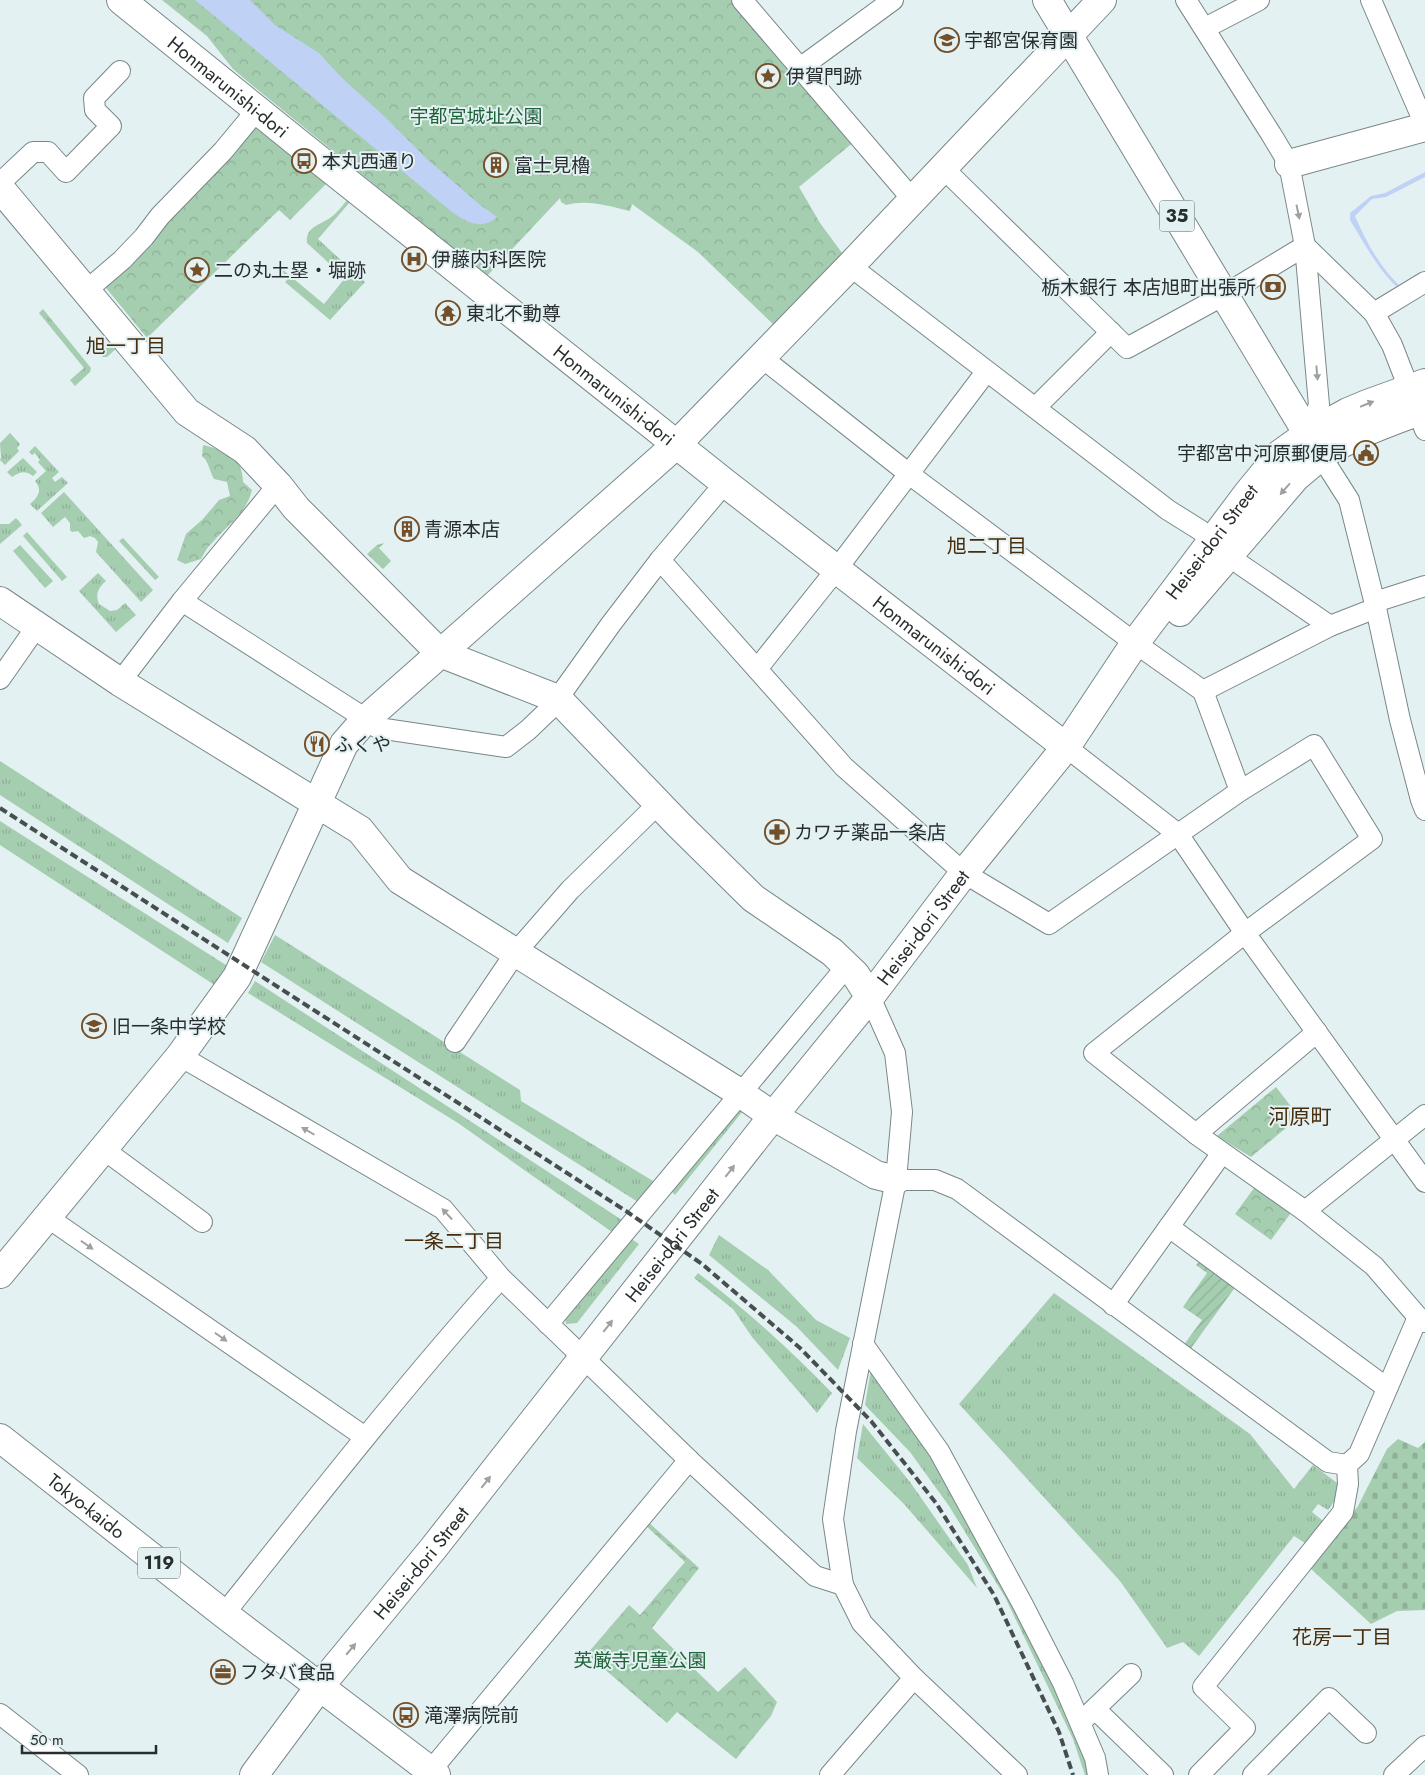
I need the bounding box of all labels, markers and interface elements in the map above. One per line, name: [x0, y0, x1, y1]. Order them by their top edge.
school or university icon: 宇都宮保育園: [934, 27, 960, 53]
place label: 宇都宮保育園: [964, 27, 1078, 54]
street label: Honmarunishi-dori: [162, 30, 295, 144]
place icon: 伊賀門跡: [755, 63, 781, 89]
place label: 伊賀門跡: [786, 63, 862, 90]
park label: 宇都宮城址公園: [409, 103, 543, 130]
bus stop icon: 本丸西通り: [291, 148, 317, 174]
place label: 本丸西通り: [322, 148, 417, 175]
building icon: 富士見櫓: [483, 152, 509, 178]
place label: 富士見櫓: [514, 152, 590, 179]
road number: 35: [1160, 200, 1194, 232]
one-way arrow: [1295, 204, 1303, 220]
hospital icon: 伊藤内科医院: [401, 246, 427, 272]
place label: 伊藤内科医院: [432, 246, 546, 273]
place icon: 二の丸土塁・堀跡: [184, 257, 210, 283]
place label: 二の丸土塁・堀跡: [214, 257, 366, 284]
place label: 栃木銀行 本店旭町出張所: [1041, 274, 1256, 301]
bank icon: 栃木銀行 本店旭町出張所: [1260, 274, 1286, 300]
temple icon: 東北不動尊: [435, 300, 461, 326]
place label: 東北不動尊: [466, 300, 561, 327]
district label: 旭一丁目: [86, 332, 166, 361]
street label: Honmarunishi-dori: [548, 338, 681, 452]
one-way arrow: [1313, 365, 1321, 381]
one-way arrow: [1360, 400, 1375, 408]
place label: 宇都宮中河原郵便局: [1177, 440, 1348, 467]
public building icon: 宇都宮中河原郵便局: [1353, 440, 1379, 466]
street label: Heisei-dori Street: [1159, 478, 1264, 605]
one-way arrow: [1280, 482, 1291, 495]
building icon: 青源本店: [394, 516, 420, 542]
place label: 青源本店: [424, 516, 500, 543]
district label: 旭二丁目: [947, 532, 1027, 561]
street label: Honmarunishi-dori: [867, 589, 1001, 701]
restaurant icon: ふくや: [304, 731, 330, 757]
place label: ふくや: [334, 731, 391, 758]
pharmacy icon: カワチ薬品一条店: [764, 819, 790, 845]
place label: カワチ薬品一条店: [794, 819, 946, 846]
street label: Heisei-dori Street: [870, 864, 976, 991]
school or university icon: 旧一条中学校: [81, 1013, 107, 1039]
place label: 旧一条中学校: [112, 1013, 226, 1040]
district label: 河原町: [1269, 1102, 1332, 1132]
one-way arrow: [302, 1126, 315, 1135]
one-way arrow: [725, 1164, 735, 1178]
street label: Heisei-dori Street: [618, 1182, 725, 1308]
one-way arrow: [441, 1208, 453, 1220]
district label: 一条二丁目: [404, 1227, 504, 1256]
one-way arrow: [80, 1240, 94, 1250]
one-way arrow: [602, 1320, 613, 1333]
one-way arrow: [214, 1332, 228, 1342]
street label: Tokyo-kaido: [42, 1467, 131, 1545]
one-way arrow: [480, 1475, 491, 1488]
street label: Heisei-dori Street: [367, 1500, 475, 1625]
road number: 119: [138, 1548, 180, 1579]
district label: 花房一丁目: [1292, 1623, 1392, 1652]
one-way arrow: [345, 1642, 356, 1655]
park label: 英厳寺児童公園: [573, 1647, 707, 1674]
office icon: フタバ食品: [210, 1659, 236, 1685]
place label: フタバ食品: [240, 1659, 335, 1686]
bus stop icon: 滝澤病院前: [393, 1702, 419, 1728]
place label: 滝澤病院前: [424, 1702, 519, 1729]
scale bar: [22, 1722, 156, 1754]
text: 50 m: [30, 1729, 64, 1751]

